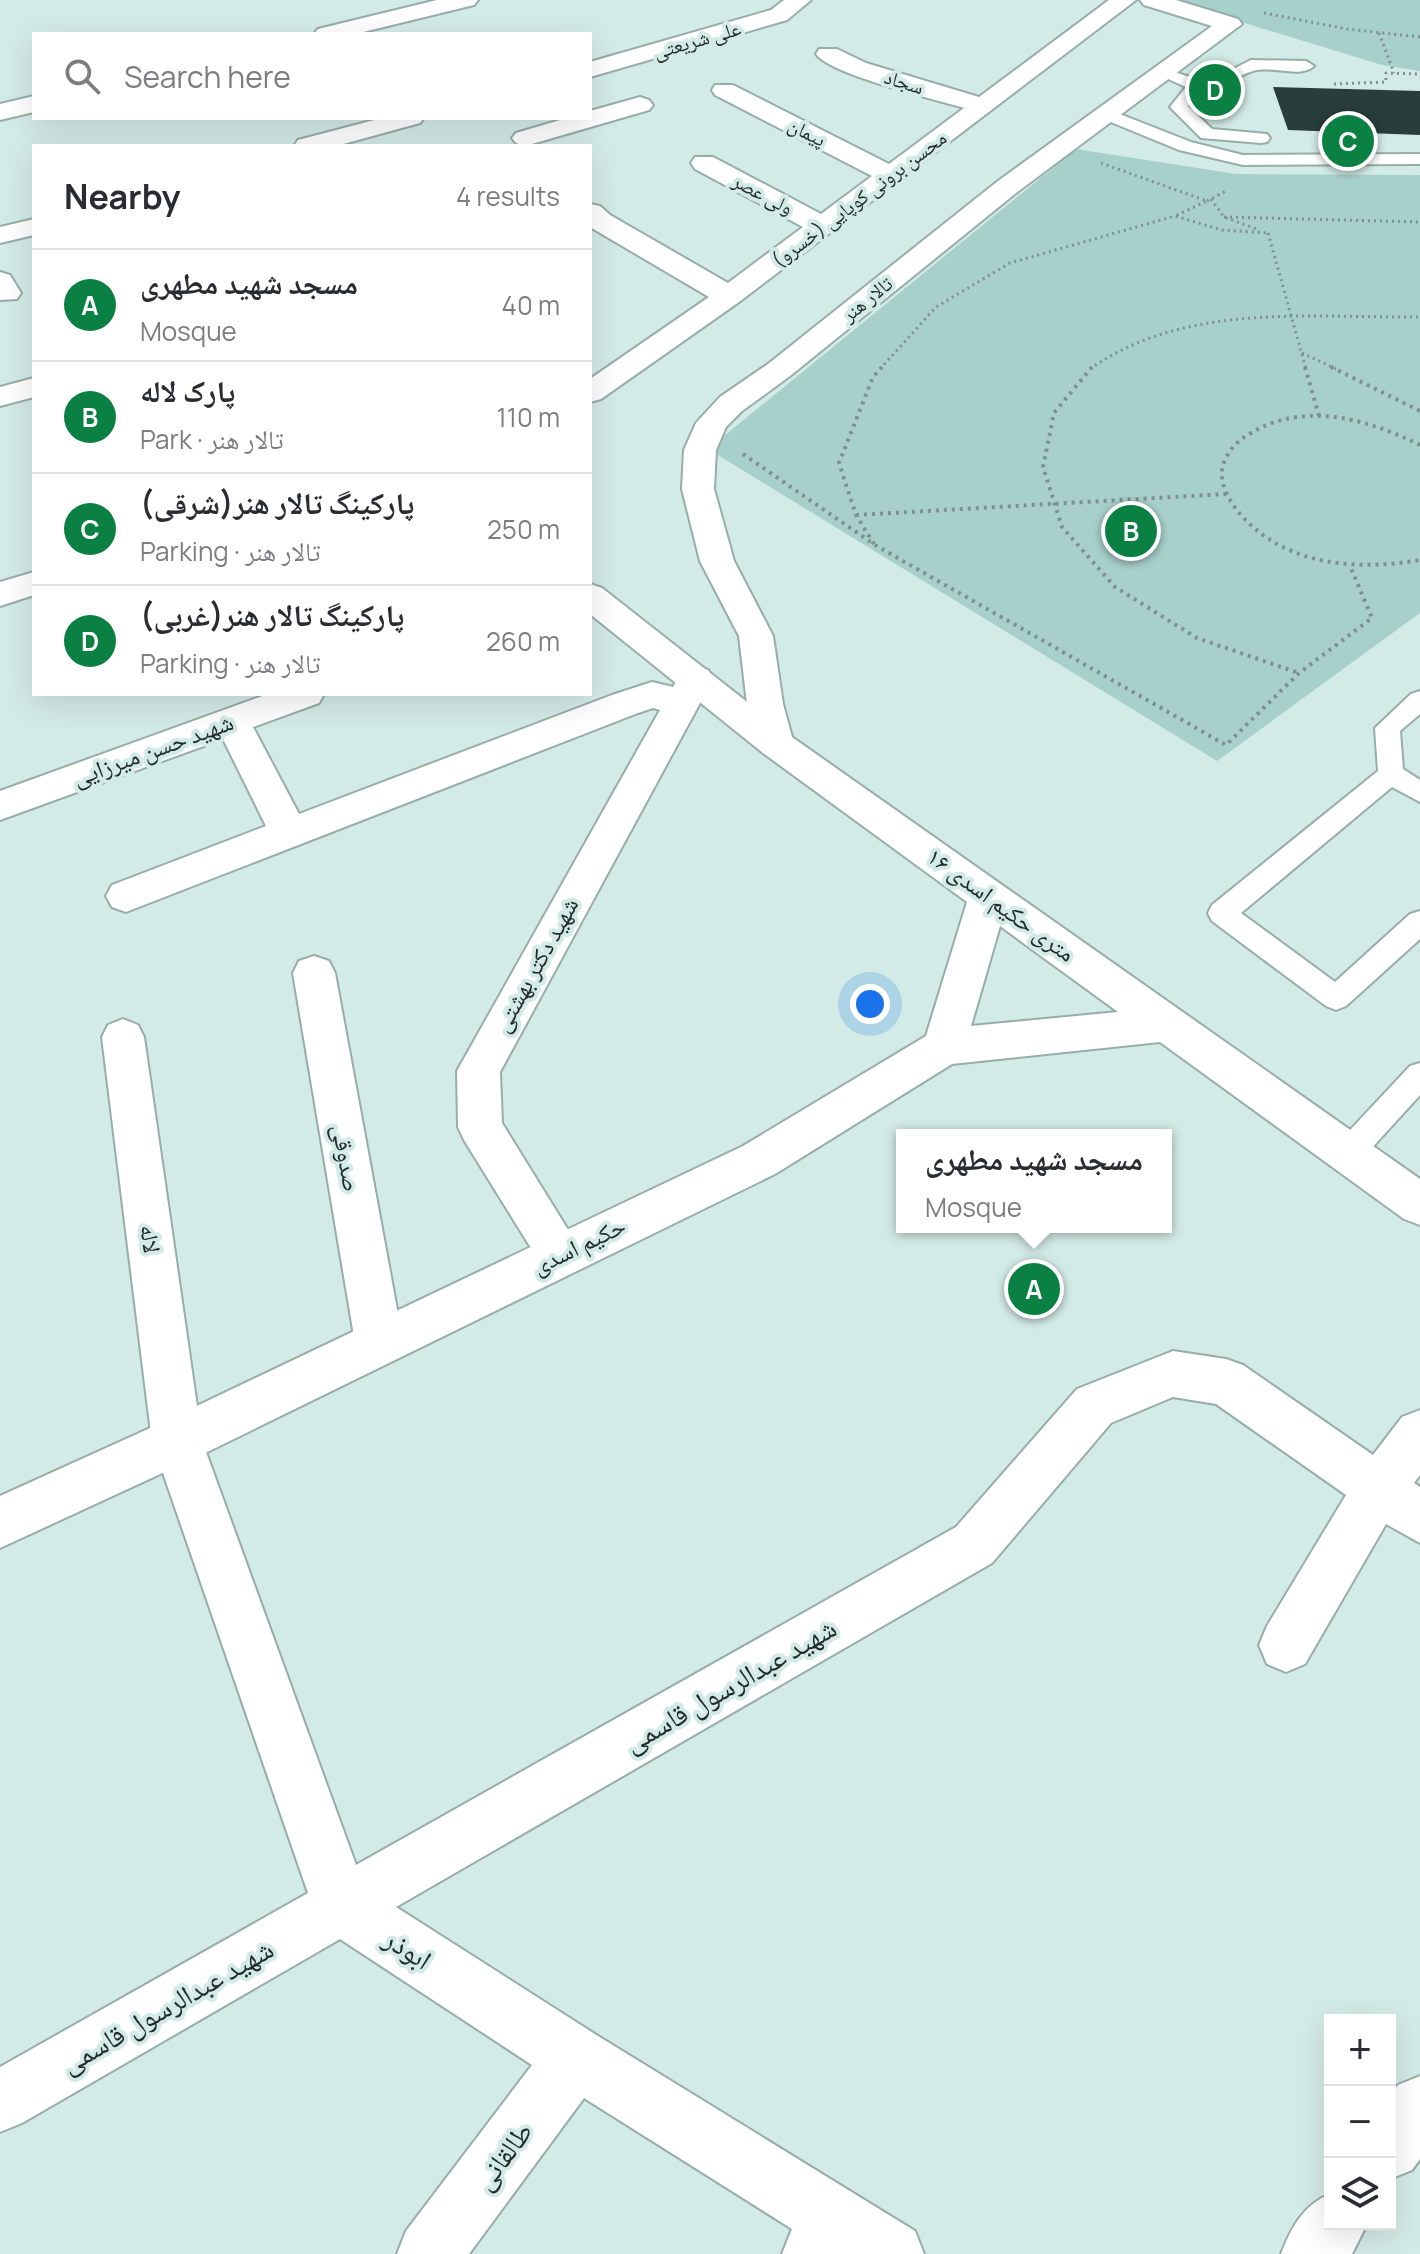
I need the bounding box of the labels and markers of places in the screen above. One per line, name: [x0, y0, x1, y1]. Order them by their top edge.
pin: D: [1189, 60, 1241, 120]
pin: C: [1322, 111, 1374, 171]
pin: B: [1105, 501, 1157, 561]
pin: A: [1008, 1259, 1060, 1319]

